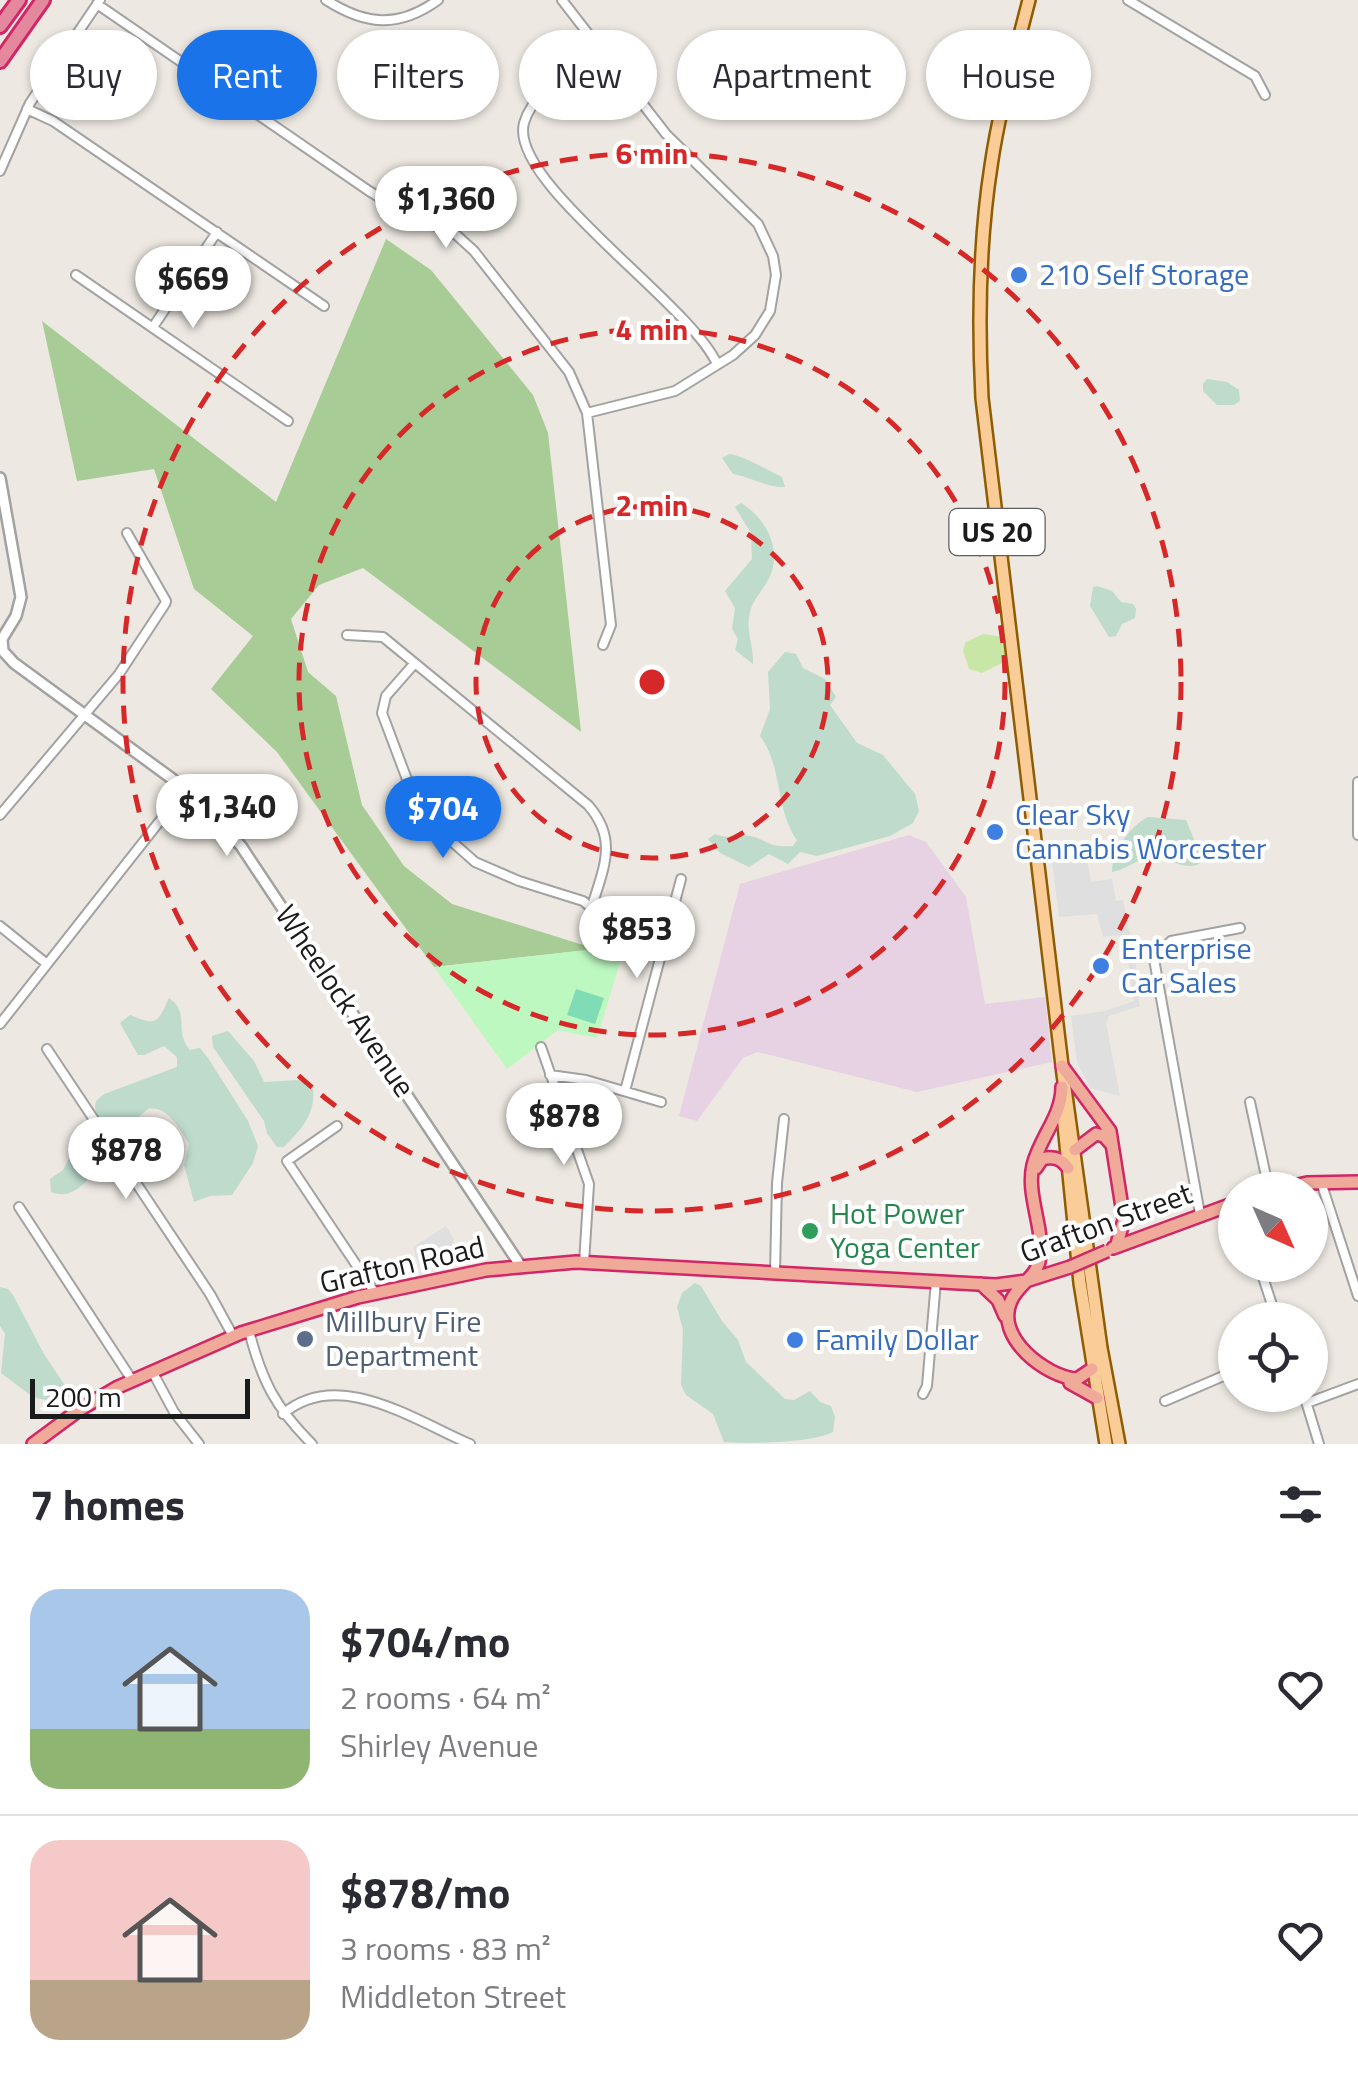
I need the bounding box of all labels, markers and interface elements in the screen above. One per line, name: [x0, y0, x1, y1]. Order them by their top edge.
chip: Buy: [30, 30, 157, 120]
chip: Rent: [177, 30, 317, 120]
chip: Filters: [337, 30, 499, 120]
chip: New: [519, 30, 657, 120]
chip: Apartment: [677, 30, 906, 120]
chip: House: [926, 30, 1091, 120]
text: 6 min: [616, 130, 688, 176]
pin: $1,360: [365, 166, 527, 251]
text: $1,360: [397, 174, 495, 222]
pin: $669: [134, 246, 252, 331]
place label: 210 Self Storage: [1039, 251, 1249, 297]
text: $669: [157, 254, 229, 302]
marker: 210 Self Storage: [1008, 264, 1030, 286]
text: 4 min: [616, 306, 688, 352]
text: 2 min: [616, 482, 688, 528]
road number: US 20: [950, 509, 1044, 555]
centre of rings: [634, 664, 670, 700]
pin: $1,340: [146, 774, 308, 859]
pin: $704: [384, 776, 502, 861]
text: $1,340: [178, 782, 276, 830]
text: $704: [407, 784, 479, 832]
place label: Clear Sky Cannabis Worcester: [1015, 791, 1266, 871]
marker: Clear Sky Cannabis Worcester: [984, 821, 1006, 843]
street label: Wheelock Avenue: [264, 895, 427, 1106]
pin: $853: [578, 896, 696, 981]
text: $853: [601, 904, 673, 952]
place label: Enterprise Car Sales: [1121, 925, 1252, 1005]
marker: Enterprise Car Sales: [1090, 955, 1112, 977]
pin: $878: [505, 1083, 623, 1168]
text: $878: [528, 1091, 600, 1139]
pin: $878: [67, 1117, 185, 1202]
text: $878: [90, 1125, 162, 1173]
street label: Grafton Street: [1013, 1169, 1199, 1274]
north arrow: [1218, 1172, 1328, 1282]
map controls: [1218, 1172, 1328, 1412]
place label: Hot Power Yoga Center: [830, 1190, 980, 1270]
marker: Hot Power Yoga Center: [799, 1220, 821, 1242]
street label: Grafton Road: [315, 1223, 489, 1305]
place label: Millbury Fire Department: [325, 1298, 481, 1378]
button: locate: [1218, 1302, 1328, 1412]
place label: Family Dollar: [815, 1316, 979, 1362]
marker: Millbury Fire Department: [294, 1328, 316, 1350]
marker: Family Dollar: [784, 1329, 806, 1351]
scale bar: [30, 1374, 250, 1418]
text: 200 m: [45, 1375, 122, 1418]
text: 7 homes: [30, 1472, 185, 1536]
icon: filters: [1273, 1477, 1328, 1532]
text: $704/mo: [340, 1609, 510, 1673]
icon: home: [110, 1629, 230, 1749]
icon: heart: [1273, 1662, 1328, 1717]
text: 2 rooms · 64 m²: [340, 1673, 551, 1721]
text: Shirley Avenue: [340, 1721, 538, 1769]
text: $878/mo: [340, 1860, 510, 1924]
icon: home: [110, 1880, 230, 2000]
icon: heart: [1273, 1913, 1328, 1968]
text: 3 rooms · 83 m²: [340, 1924, 551, 1972]
text: Middleton Street: [340, 1972, 566, 2020]

